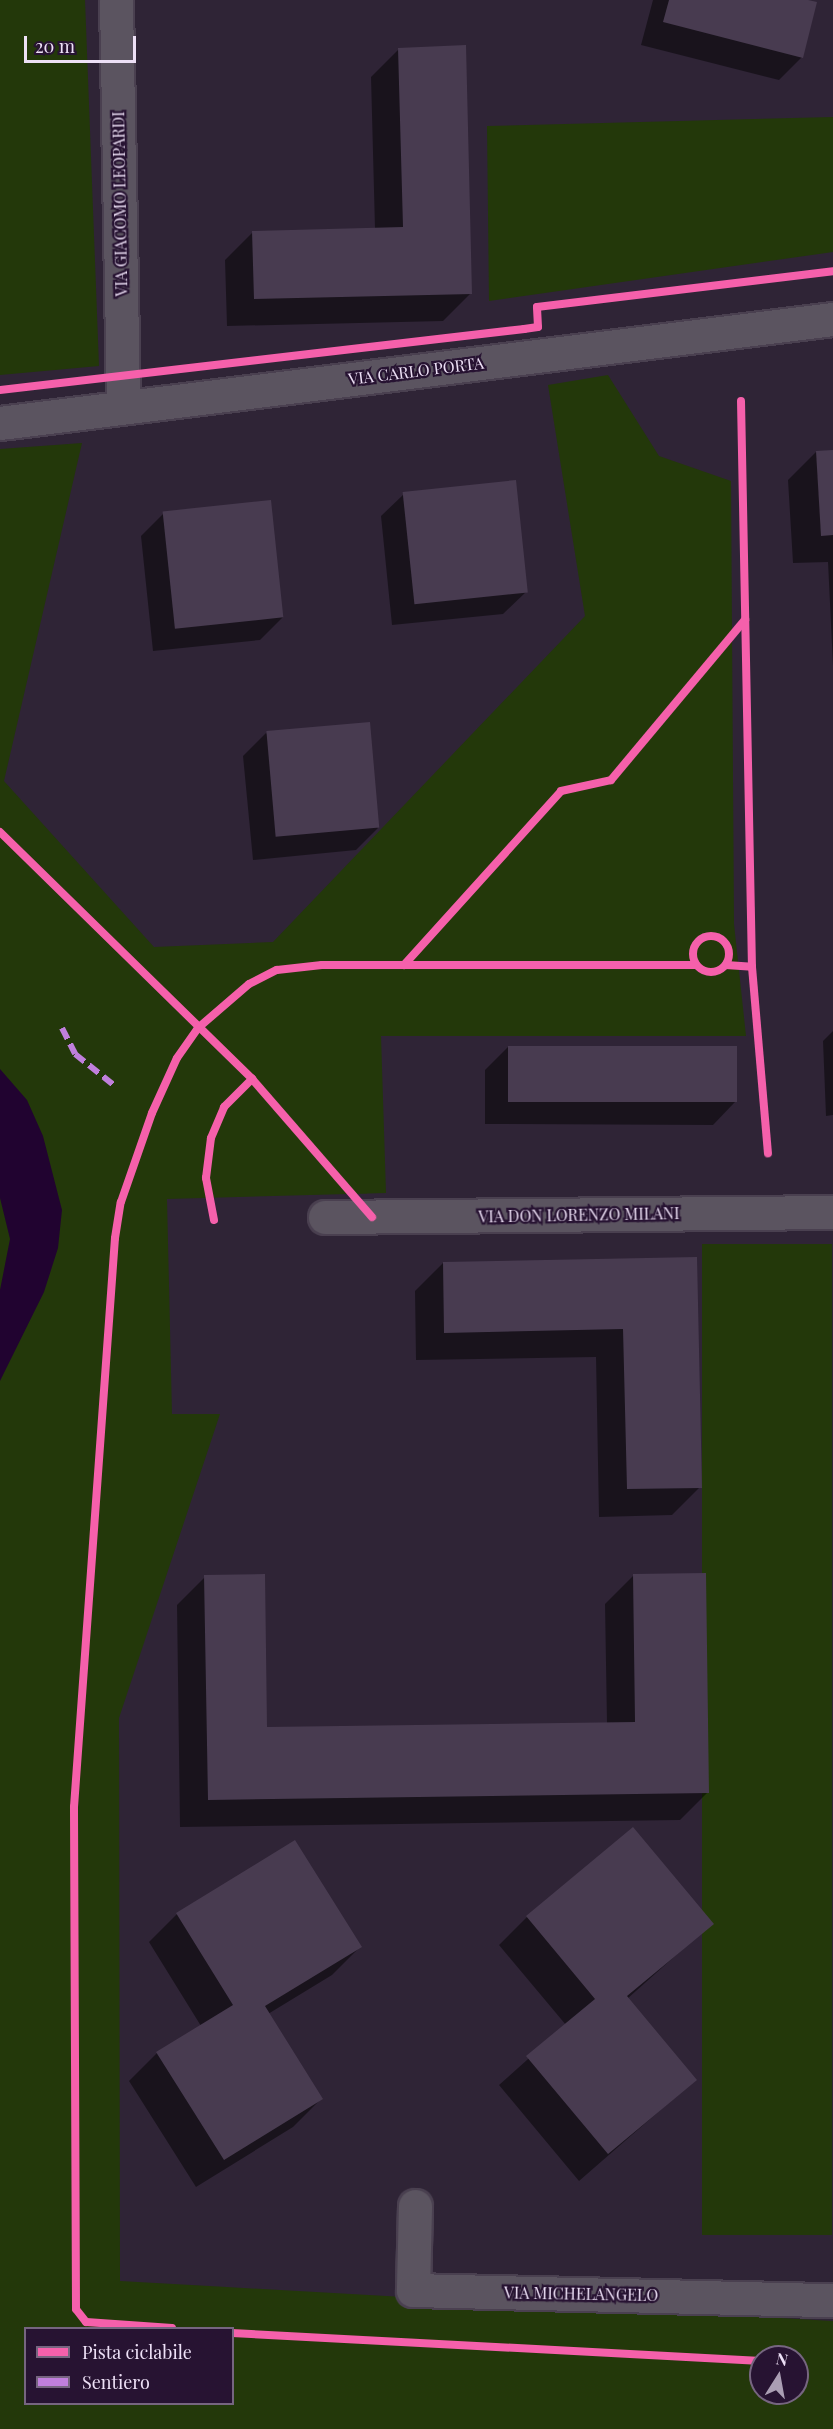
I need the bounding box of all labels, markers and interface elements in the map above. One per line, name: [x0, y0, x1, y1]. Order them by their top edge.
scale bar: [27, 24, 140, 62]
text: 20 m: [35, 34, 75, 58]
street label: VIA GIACOMO LEOPARDI: [109, 111, 131, 297]
street label: VIA CARLO PORTA: [347, 353, 485, 389]
street label: VIA DON LORENZO MILANI: [478, 1204, 680, 1226]
street label: VIA MICHELANGELO: [504, 2283, 658, 2305]
legend: [24, 2327, 234, 2405]
text: Pista ciclabile: [82, 2340, 192, 2364]
north arrow: [749, 2345, 809, 2405]
text: N: [774, 2347, 790, 2370]
text: Sentiero: [82, 2370, 150, 2394]

